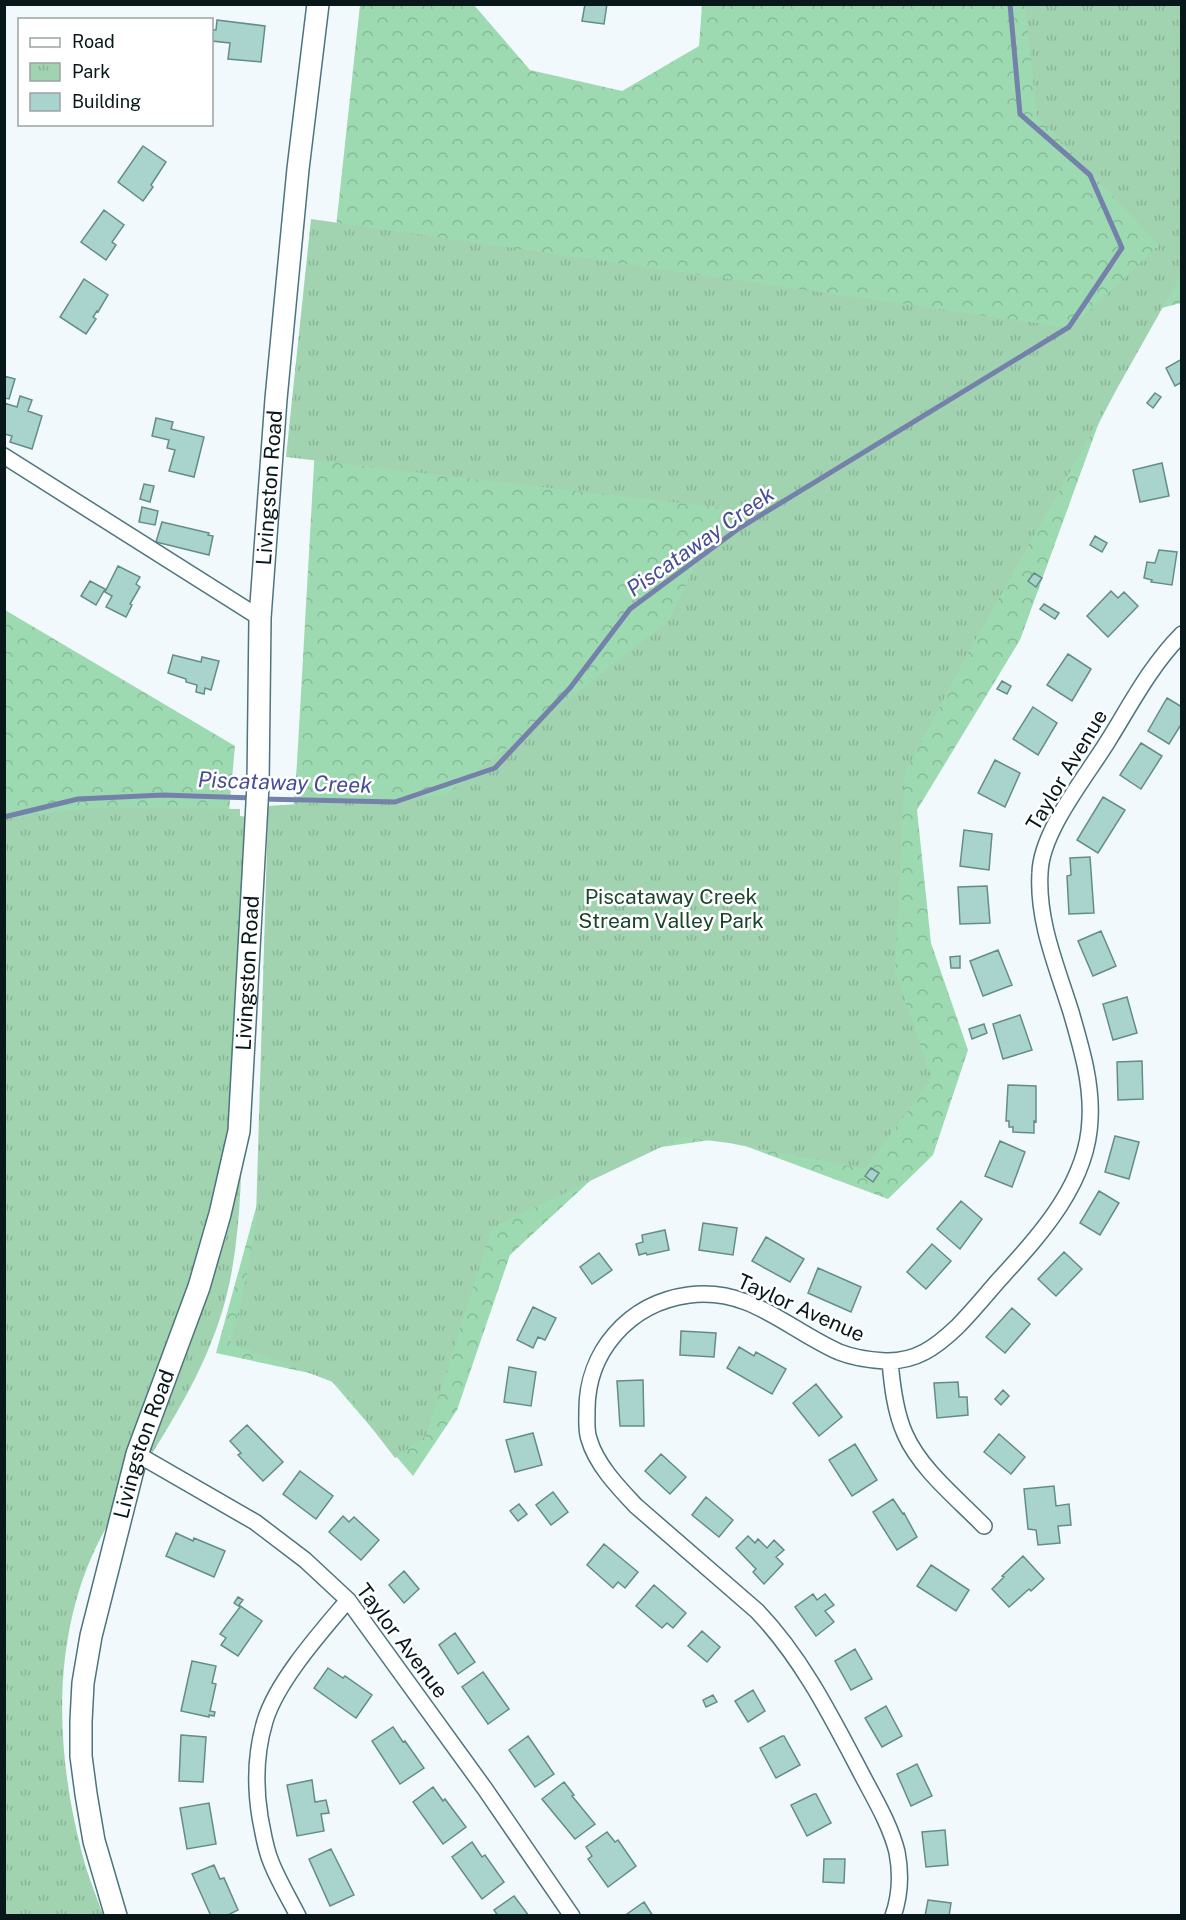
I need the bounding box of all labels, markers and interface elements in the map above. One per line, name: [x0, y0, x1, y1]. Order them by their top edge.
legend: [18, 18, 213, 126]
text: Road: [72, 31, 115, 52]
text: Park: [72, 61, 110, 82]
text: Building: [72, 91, 141, 112]
street label: Livingston Road: [251, 409, 287, 566]
water label: Piscataway Creek: [621, 480, 779, 602]
street label: Taylor Avenue: [1021, 705, 1113, 835]
water label: Piscataway Creek: [197, 766, 373, 798]
park label: Piscataway Creek Stream Valley Park: [578, 884, 764, 933]
street label: Livingston Road: [230, 895, 264, 1051]
street label: Taylor Avenue: [734, 1268, 869, 1347]
street label: Livingston Road: [108, 1366, 179, 1521]
street label: Taylor Avenue: [351, 1579, 454, 1703]

